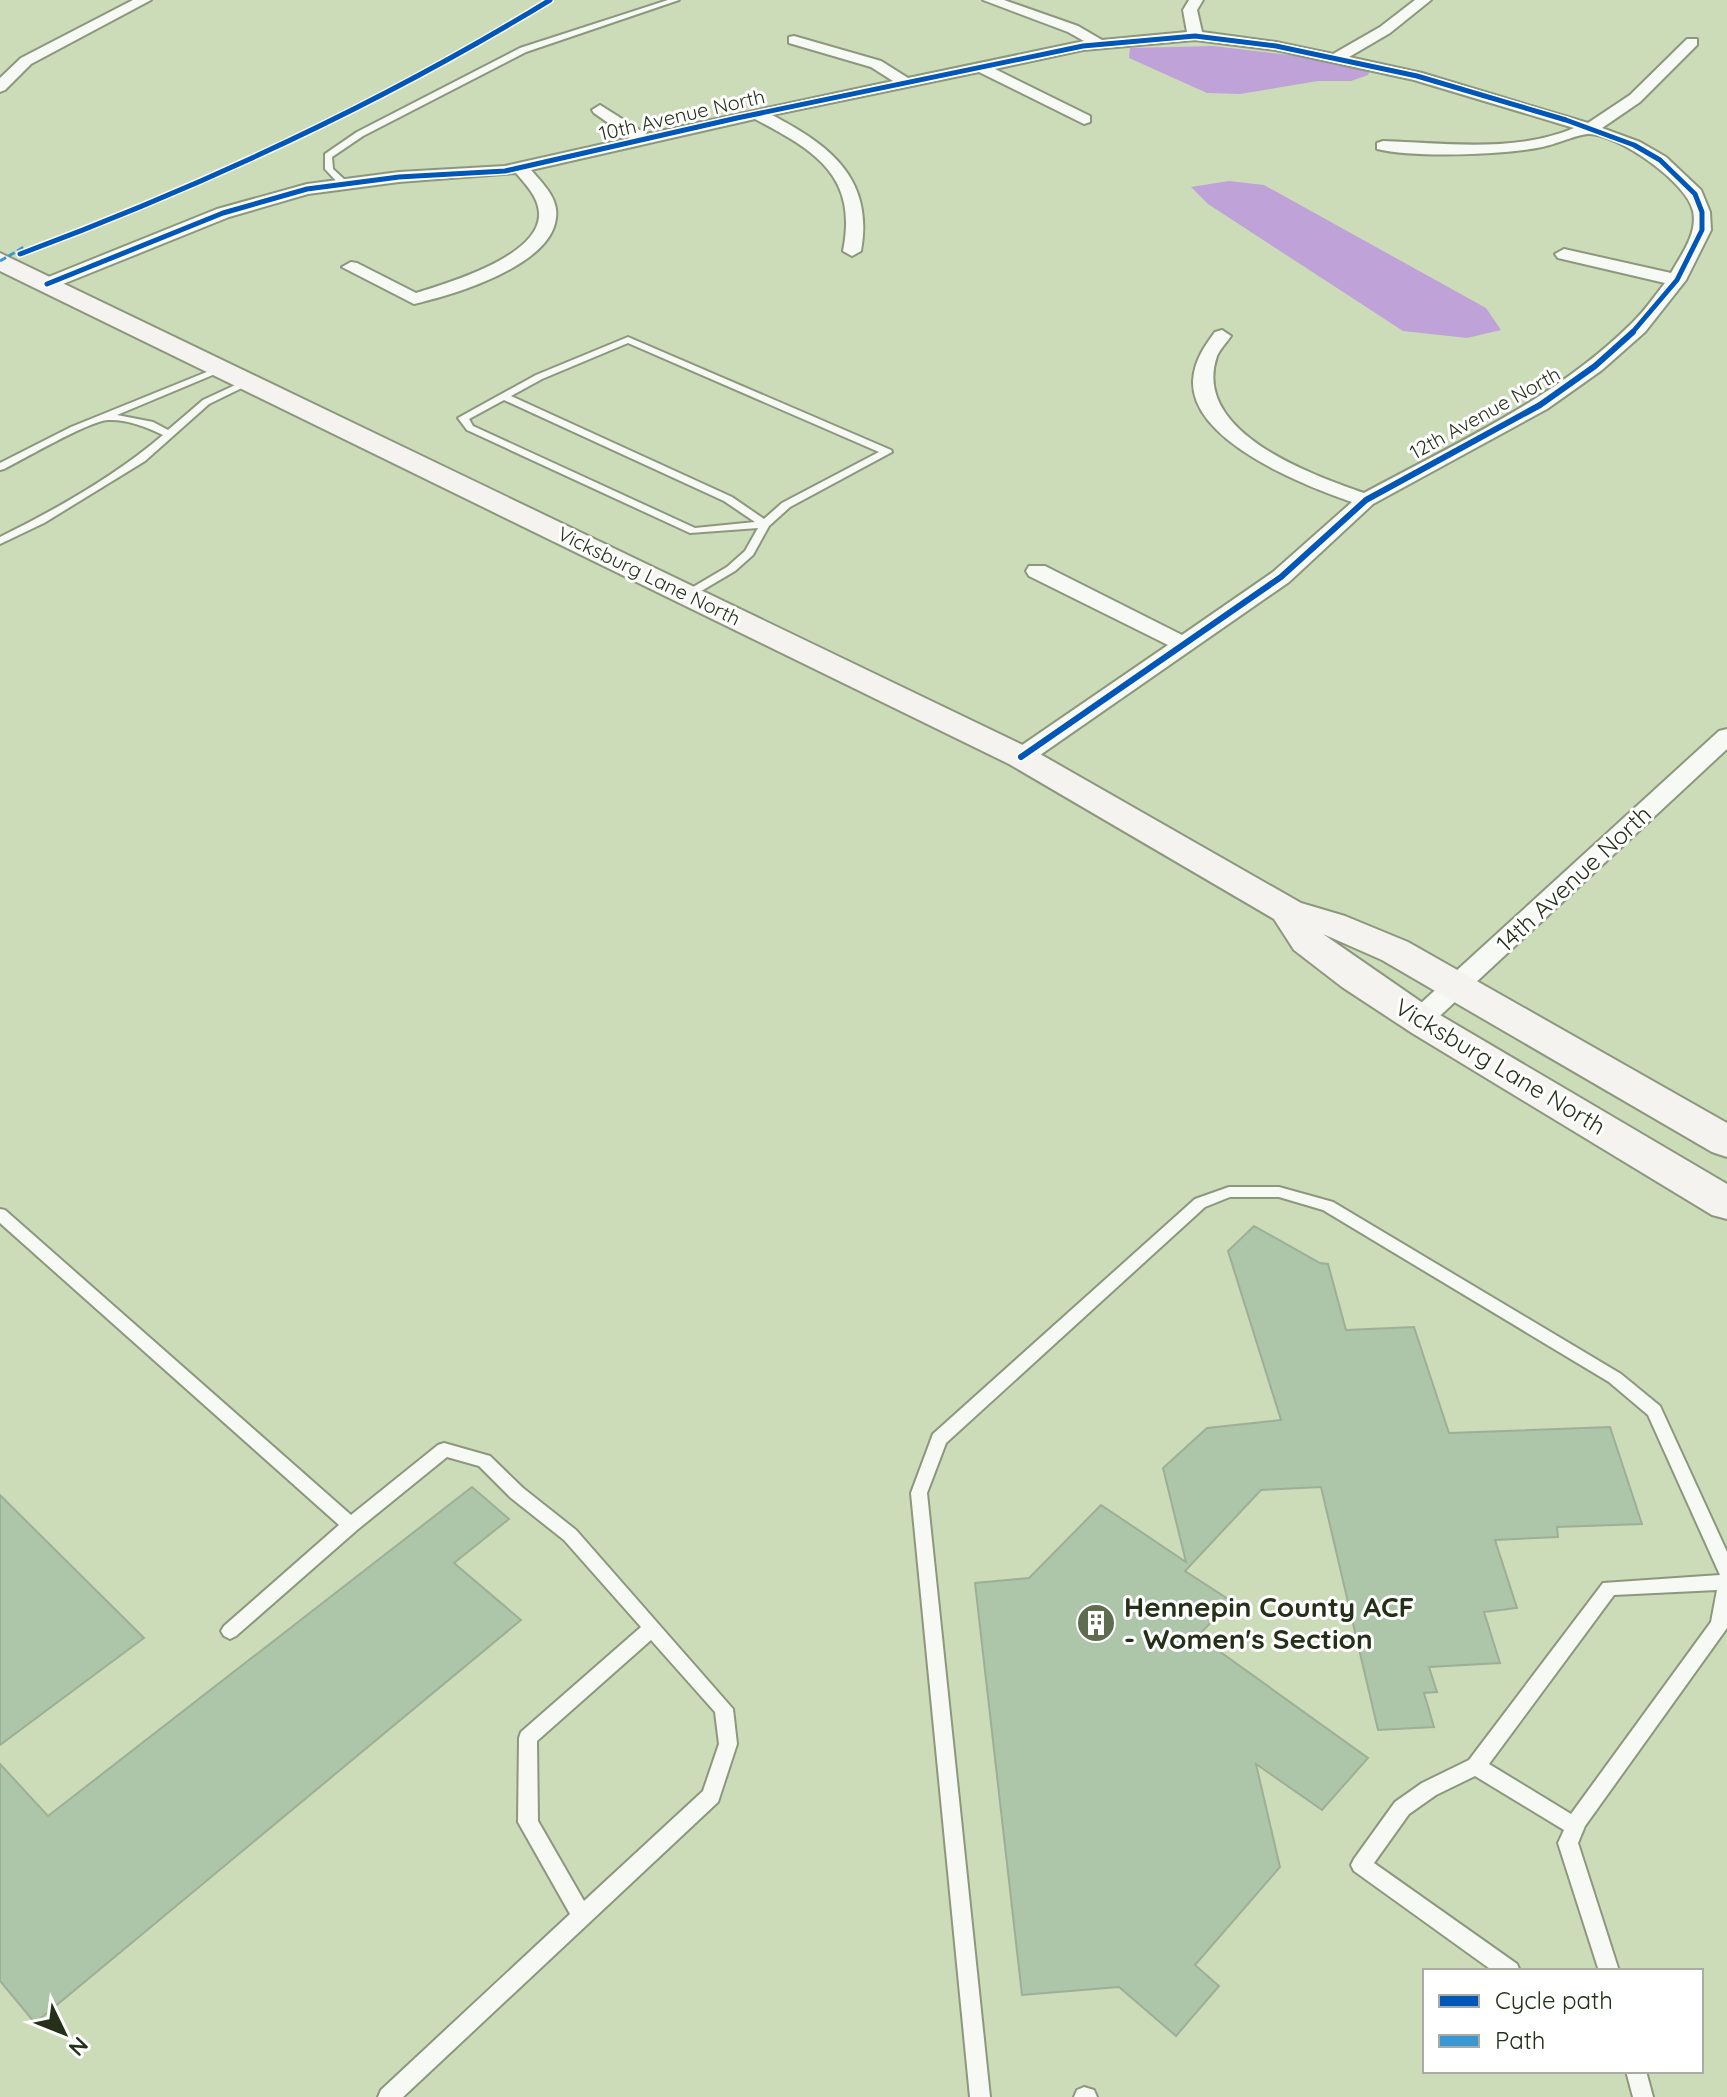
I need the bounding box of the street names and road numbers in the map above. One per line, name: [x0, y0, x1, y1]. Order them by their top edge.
street label: 10th Avenue North: [597, 83, 767, 146]
street label: 12th Avenue North: [1405, 361, 1564, 464]
street label: Vicksburg Lane North: [554, 520, 745, 631]
street label: 14th Avenue North: [1490, 799, 1657, 958]
street label: Vicksburg Lane North: [1390, 991, 1611, 1141]

